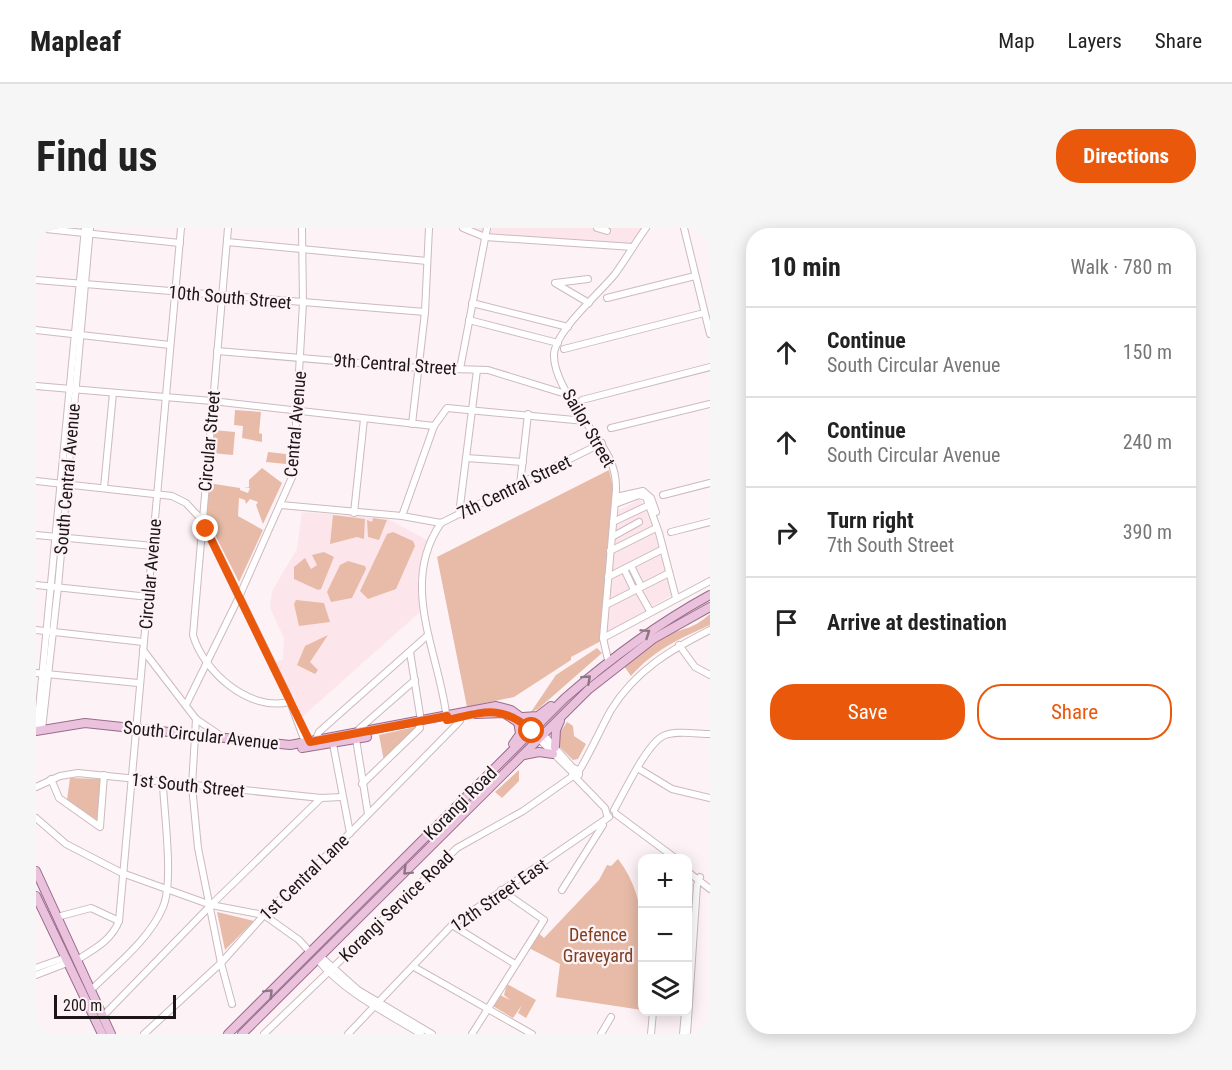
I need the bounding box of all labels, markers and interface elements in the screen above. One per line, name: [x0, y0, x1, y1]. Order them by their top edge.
text: Mapleaf: [30, 25, 121, 58]
text: Map: [998, 29, 1035, 53]
text: Layers: [1068, 29, 1122, 53]
text: Share: [1155, 29, 1202, 53]
button: Directions: [1056, 129, 1196, 183]
text: Find us: [36, 132, 157, 181]
text: 10 min: [770, 252, 841, 282]
text: Walk · 780 m: [1071, 255, 1172, 279]
street label: 10th South Street: [168, 281, 292, 313]
text: Continue: [827, 328, 906, 353]
icon: ahead: [770, 336, 803, 369]
text: 150 m: [1123, 340, 1172, 364]
street label: 9th Central Street: [332, 349, 458, 379]
text: South Circular Avenue: [827, 353, 1000, 377]
street label: Central Avenue: [280, 370, 310, 478]
street label: Sailor Street: [558, 385, 620, 471]
street label: Circular Street: [194, 390, 224, 492]
street label: South Central Avenue: [50, 402, 84, 556]
text: Continue: [827, 418, 906, 443]
icon: ahead: [770, 426, 803, 459]
text: 240 m: [1123, 430, 1172, 454]
text: South Circular Avenue: [827, 443, 1000, 467]
street label: 7th Central Street: [454, 450, 574, 524]
text: Turn right: [827, 508, 914, 533]
route end: [192, 515, 218, 541]
icon: right: [770, 516, 803, 549]
street label: Circular Avenue: [135, 518, 165, 630]
text: 390 m: [1123, 520, 1172, 544]
text: 7th South Street: [827, 533, 954, 557]
icon: arrive: [770, 606, 803, 639]
text: Arrive at destination: [827, 610, 1007, 635]
one-way arrow: [639, 629, 650, 640]
one-way arrow: [580, 675, 591, 686]
button: Save: [770, 684, 965, 740]
button: Share: [977, 684, 1172, 740]
street label: South Circular Avenue: [122, 716, 280, 754]
route start: [518, 717, 544, 743]
street label: Korangi Road: [419, 762, 501, 844]
street label: 1st South Street: [130, 769, 246, 801]
street label: 1st Central Lane: [255, 829, 353, 925]
street label: Korangi Service Road: [335, 846, 457, 966]
street label: 12th Street East: [447, 854, 551, 936]
map controls: [638, 854, 692, 1016]
button: +: [638, 854, 692, 908]
one-way arrow: [403, 863, 414, 874]
button: −: [638, 908, 692, 962]
park label: Defence Graveyard: [563, 924, 633, 966]
button: layers: [638, 962, 692, 1016]
one-way arrow: [262, 989, 273, 1000]
scale bar: [54, 992, 176, 1020]
text: 200 m: [63, 996, 102, 1015]

